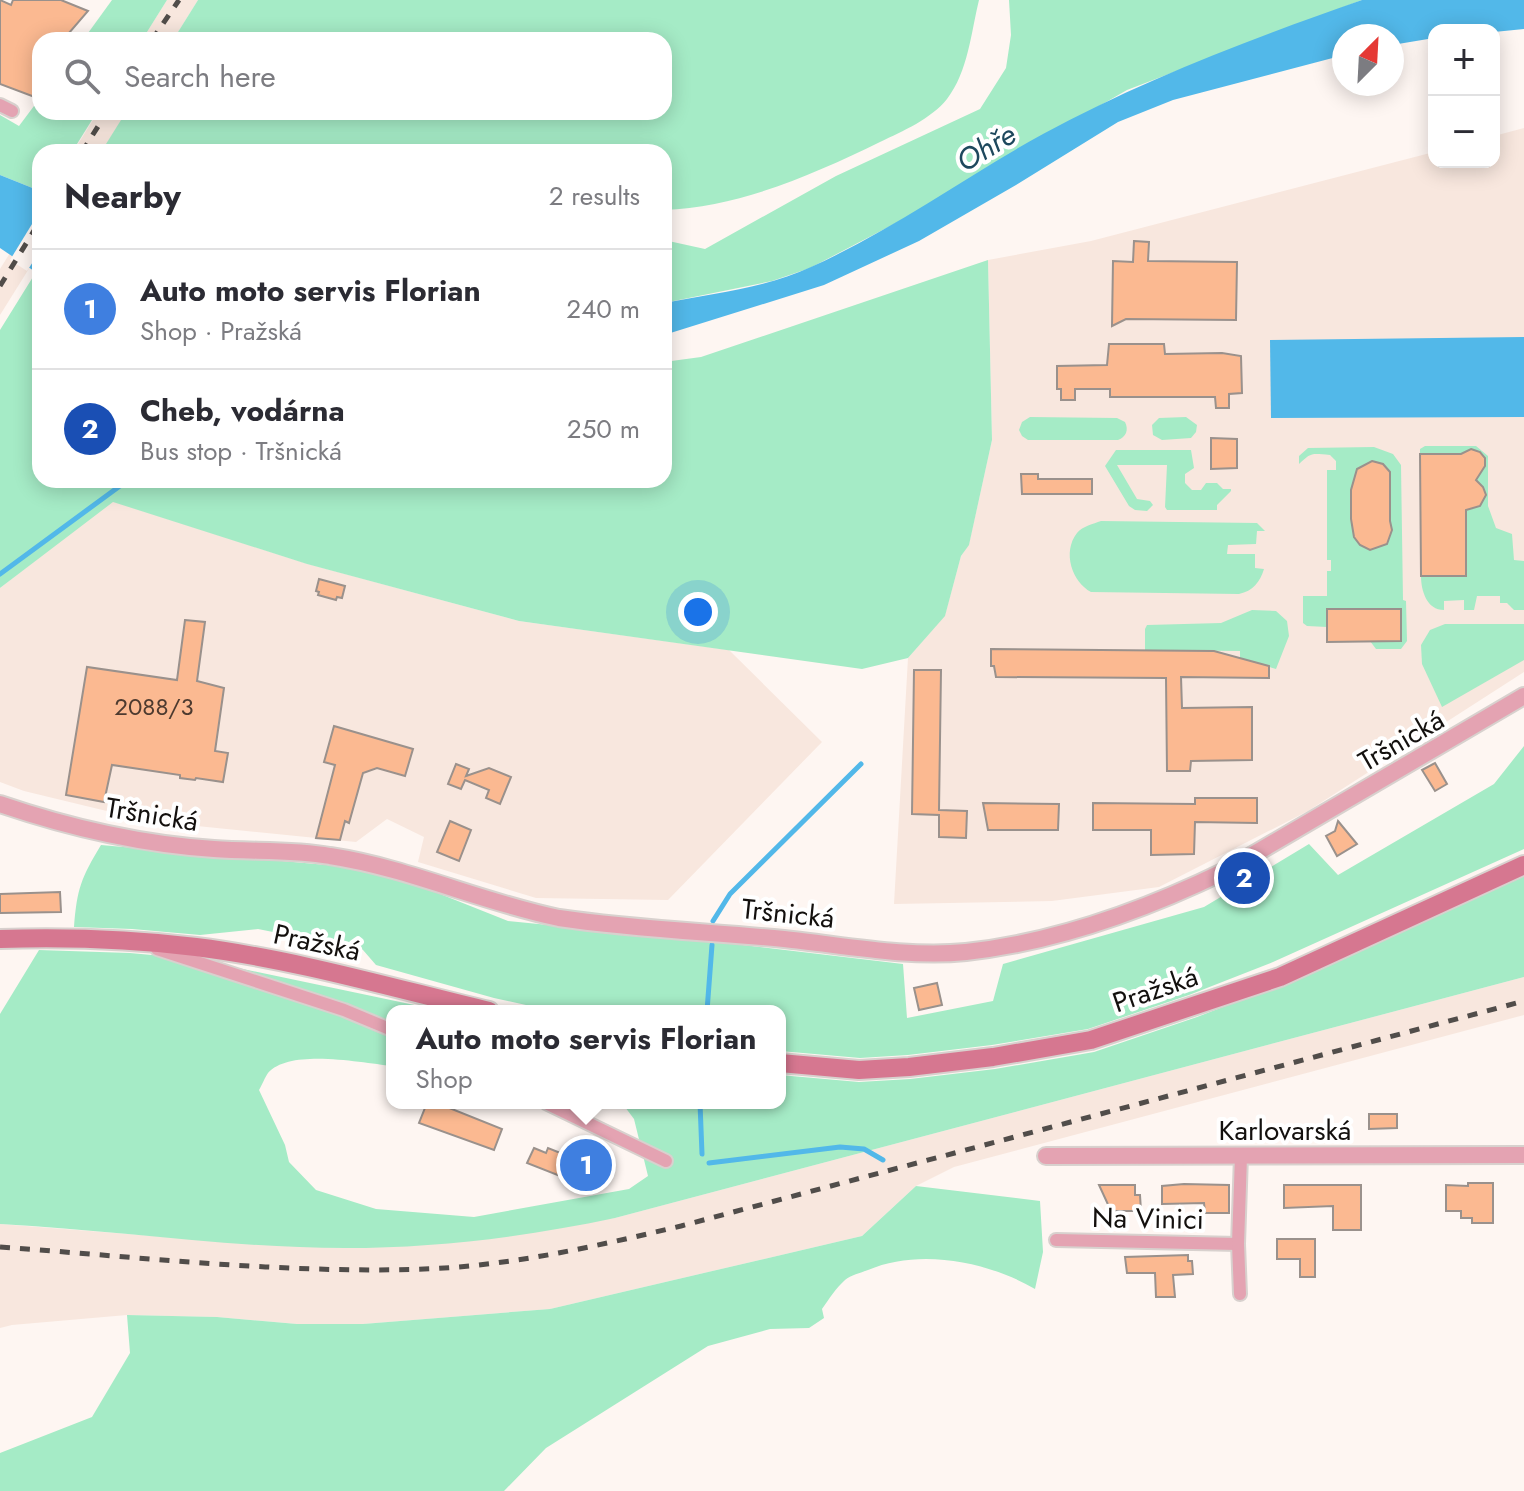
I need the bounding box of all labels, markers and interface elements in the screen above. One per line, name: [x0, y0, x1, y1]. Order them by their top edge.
north arrow: [1332, 24, 1404, 96]
map controls: [1428, 24, 1500, 168]
button: +: [1428, 24, 1500, 96]
search box: [32, 32, 672, 120]
icon: search: [60, 54, 104, 98]
text: Search here: [124, 55, 276, 98]
button: −: [1428, 96, 1500, 168]
water label: Ohře: [948, 113, 1024, 182]
text: Nearby: [64, 172, 181, 221]
text: 2 results: [549, 177, 640, 215]
text: Auto moto servis Florian: [140, 269, 481, 312]
text: 1: [83, 290, 97, 328]
text: 240 m: [566, 290, 640, 328]
text: Shop · Pražská: [140, 312, 302, 350]
text: Cheb, vodárna: [140, 389, 345, 432]
text: 2: [81, 410, 99, 448]
text: 250 m: [567, 410, 640, 448]
text: Bus stop · Tršnická: [140, 432, 342, 470]
your location: [678, 592, 718, 632]
house number: 2088/3: [114, 689, 194, 724]
street label: Tršnická: [1351, 699, 1452, 781]
street label: Tršnická: [103, 787, 201, 842]
pin: 2: [1218, 848, 1270, 908]
street label: Tršnická: [740, 888, 836, 939]
street label: Pražská: [270, 913, 364, 972]
street label: Pražská: [1107, 956, 1203, 1023]
popup: [386, 1005, 786, 1109]
text: Auto moto servis Florian: [416, 1017, 756, 1060]
text: Shop: [416, 1060, 473, 1098]
street label: Karlovarská: [1219, 1110, 1351, 1151]
pin: 1: [560, 1135, 612, 1195]
street label: Na Vinici: [1092, 1197, 1204, 1240]

